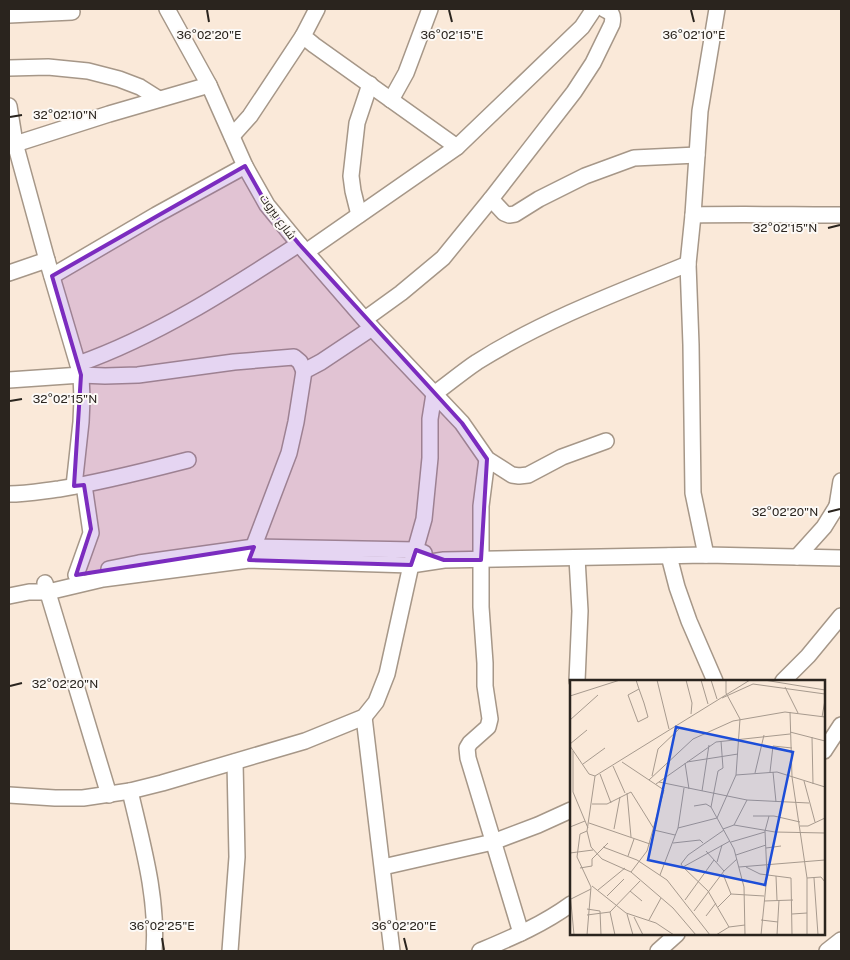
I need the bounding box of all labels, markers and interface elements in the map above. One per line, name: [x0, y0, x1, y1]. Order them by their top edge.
text: 36°02'20"E: [176, 28, 242, 42]
text: 36°02'15"E: [420, 28, 484, 42]
text: 36°02'10"E: [663, 28, 725, 42]
text: 32°02'10"N: [33, 108, 97, 122]
street label: شارع بيروت: [256, 192, 299, 243]
text: 32°02'15"N: [753, 221, 817, 235]
text: 32°02'15"N: [33, 392, 97, 406]
text: 32°02'20"N: [752, 505, 818, 519]
text: 32°02'20"N: [32, 677, 98, 691]
inset map: [570, 680, 825, 935]
text: 36°02'25"E: [129, 919, 195, 933]
text: 36°02'20"E: [371, 919, 437, 933]

